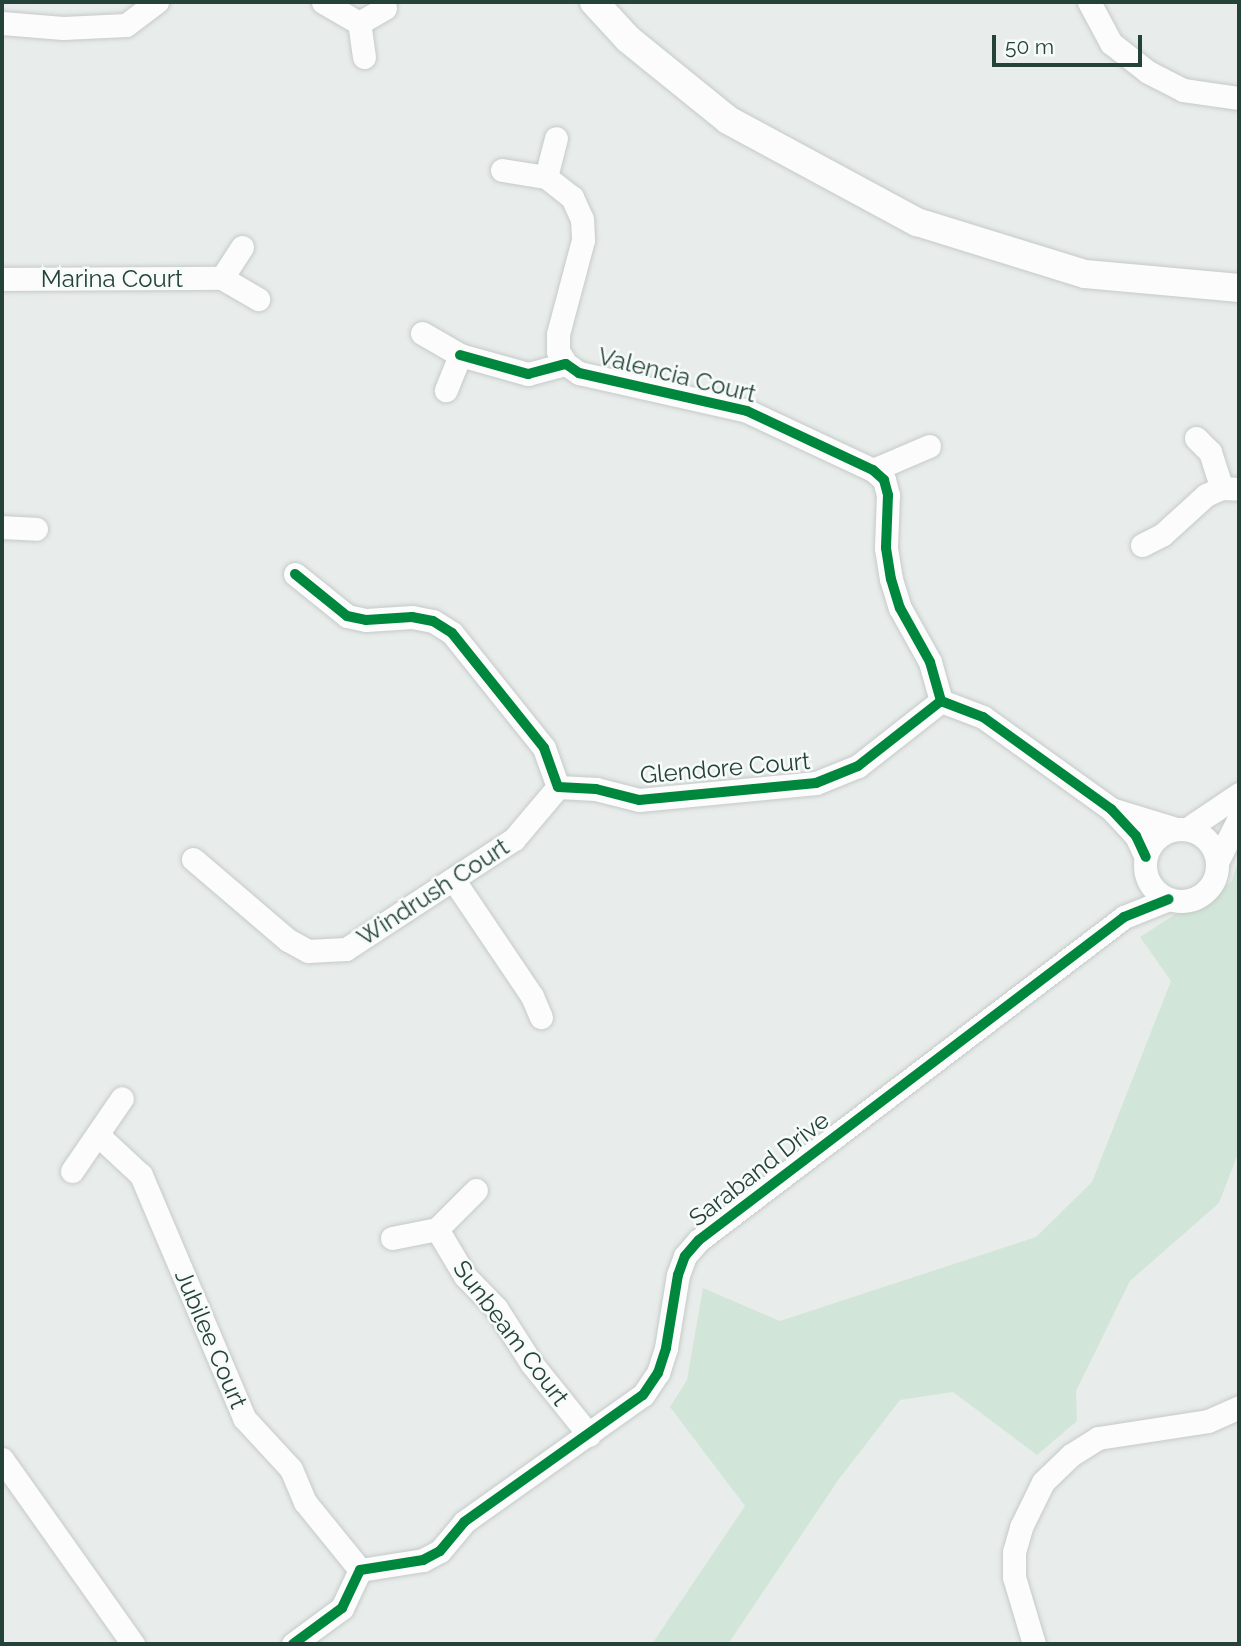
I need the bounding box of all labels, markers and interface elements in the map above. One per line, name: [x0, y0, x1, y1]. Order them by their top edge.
scale bar: [996, 21, 1146, 65]
text: 50 m: [1005, 34, 1054, 59]
street label: Marina Court: [41, 265, 183, 293]
street label: Valencia Court: [595, 341, 759, 409]
street label: Glendore Court: [639, 746, 811, 790]
street label: Windrush Court: [352, 832, 514, 952]
street label: Saraband Drive: [683, 1106, 835, 1232]
street label: Sunbeam Court: [447, 1255, 575, 1411]
street label: Jubilee Court: [169, 1265, 253, 1413]

